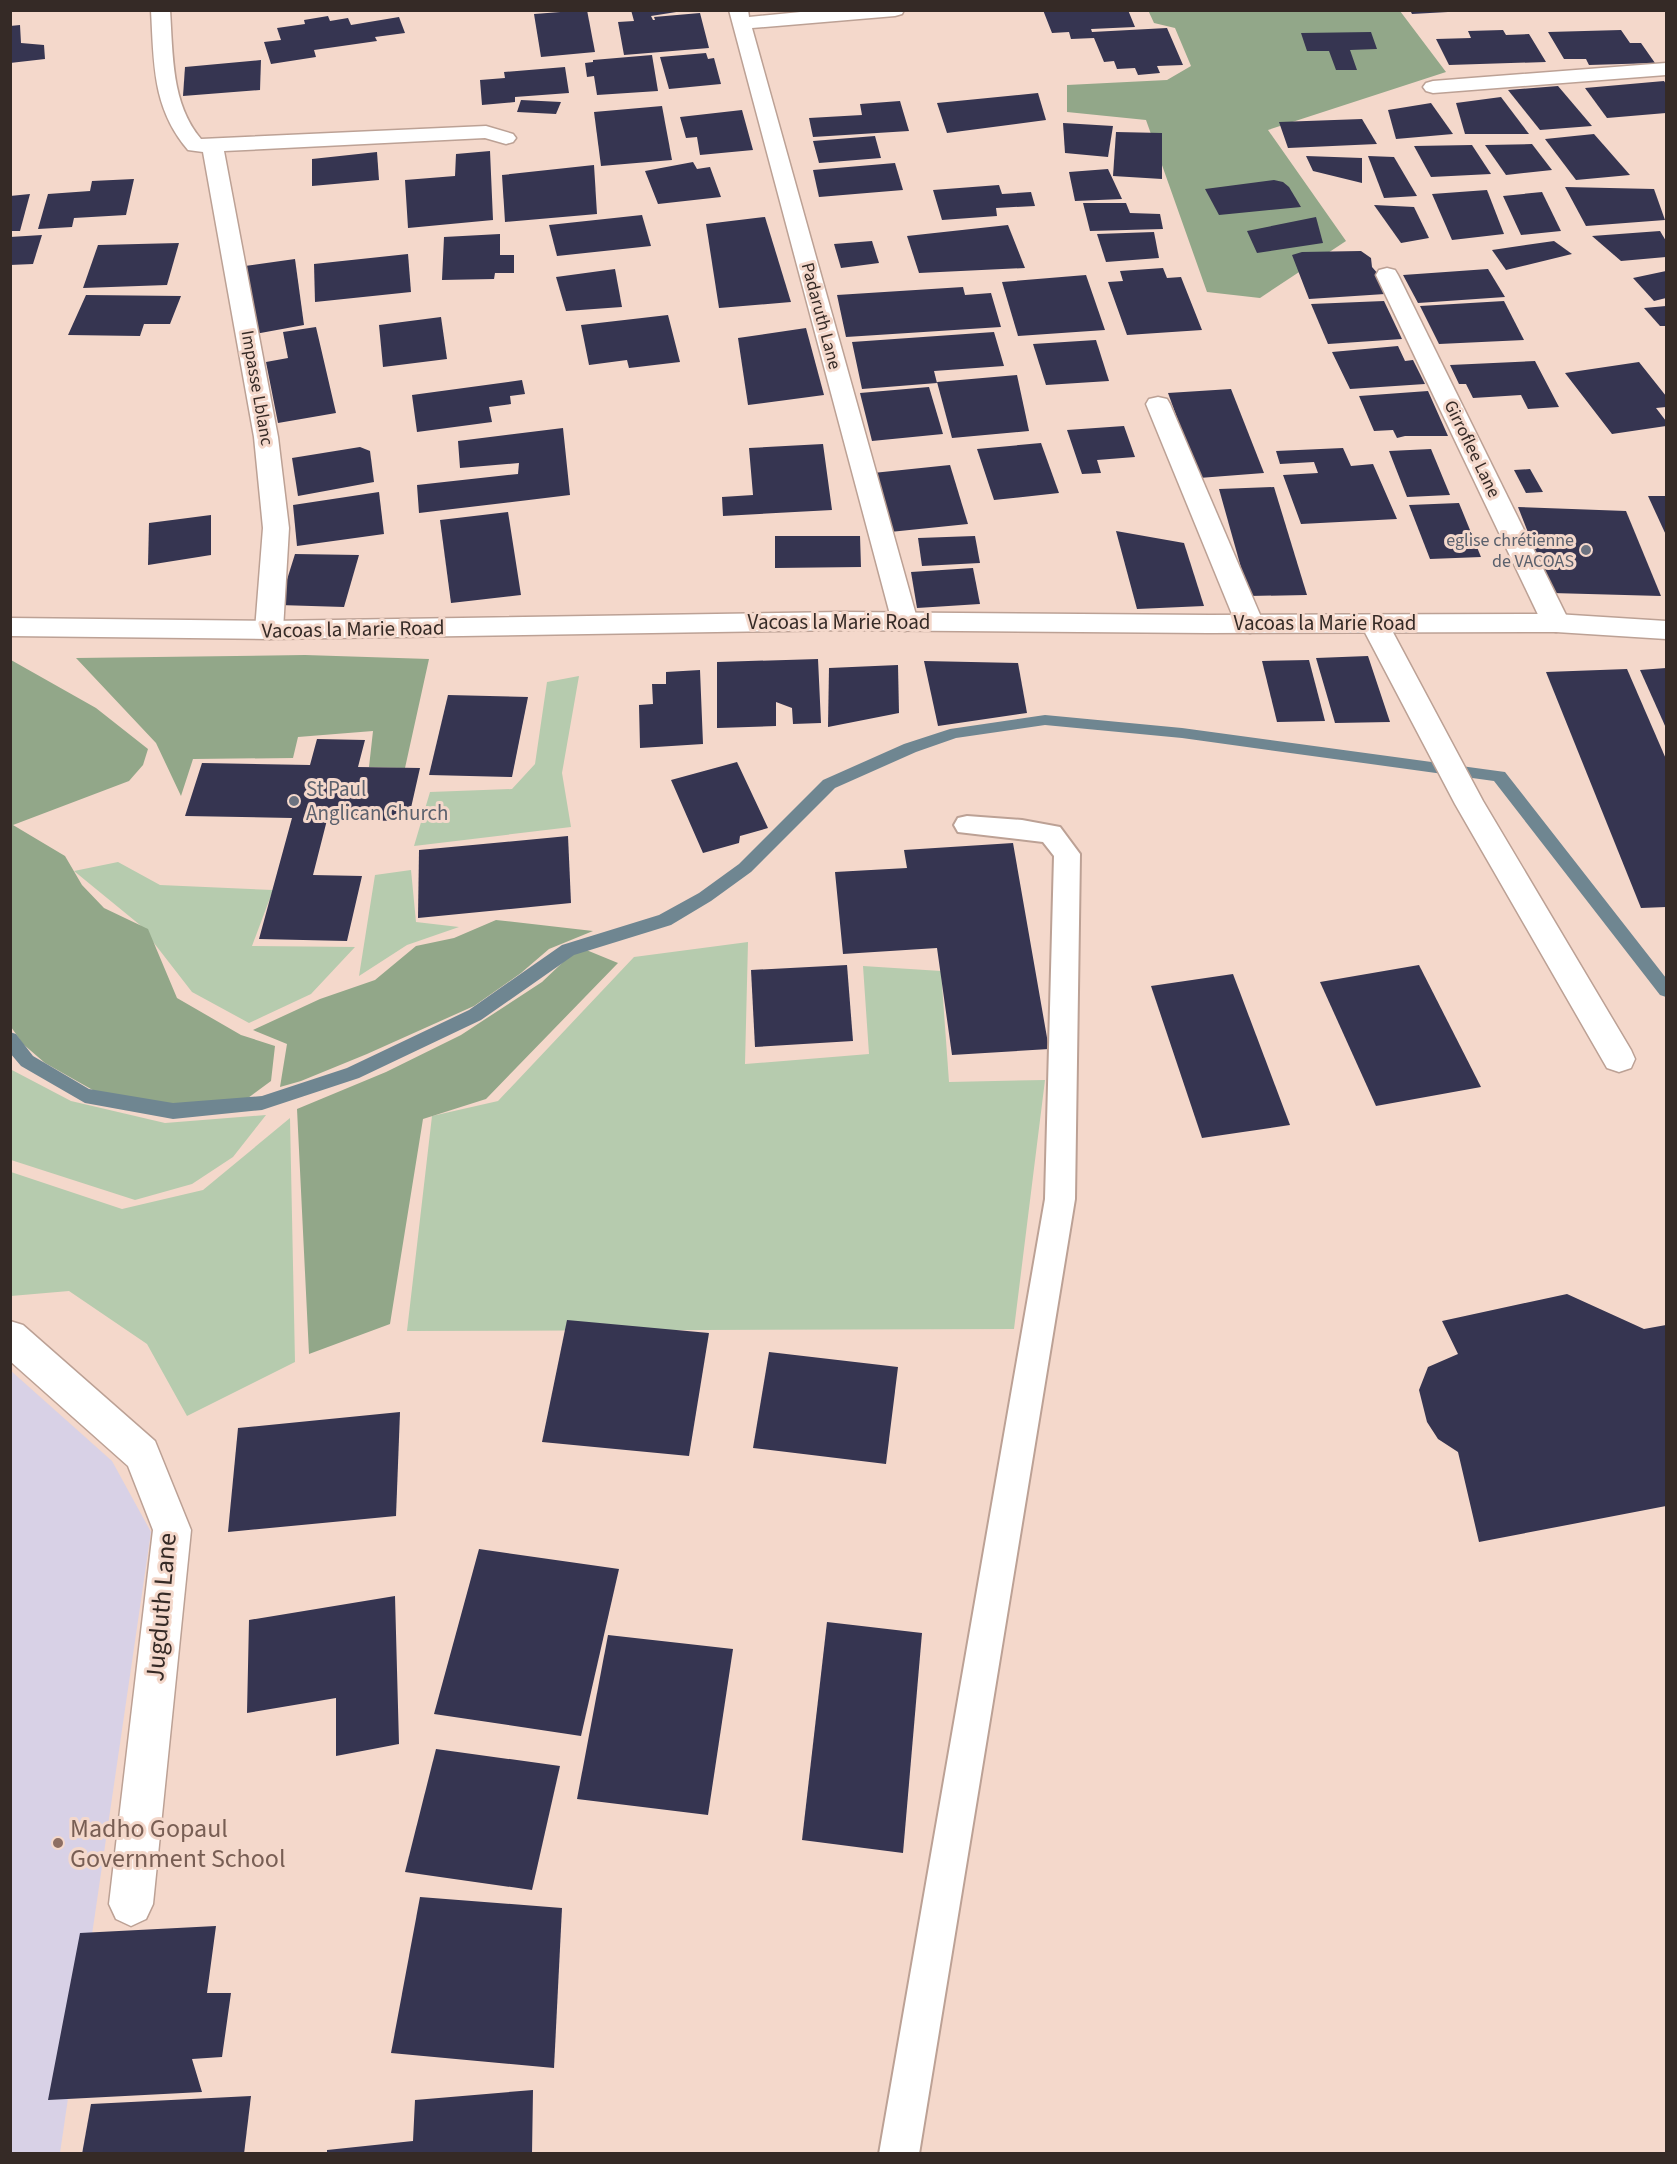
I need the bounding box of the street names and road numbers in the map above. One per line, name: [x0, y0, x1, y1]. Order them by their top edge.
street label: Padaruth Lane: [795, 260, 847, 372]
street label: Impasse Lblanc: [235, 328, 279, 448]
street label: Girroflee Lane: [1438, 396, 1506, 502]
street label: Vacoas la Marie Road: [748, 607, 930, 637]
street label: Vacoas la Marie Road: [1234, 608, 1416, 638]
street label: Vacoas la Marie Road: [261, 612, 445, 646]
street label: Jugduth Lane: [136, 1531, 186, 1683]

